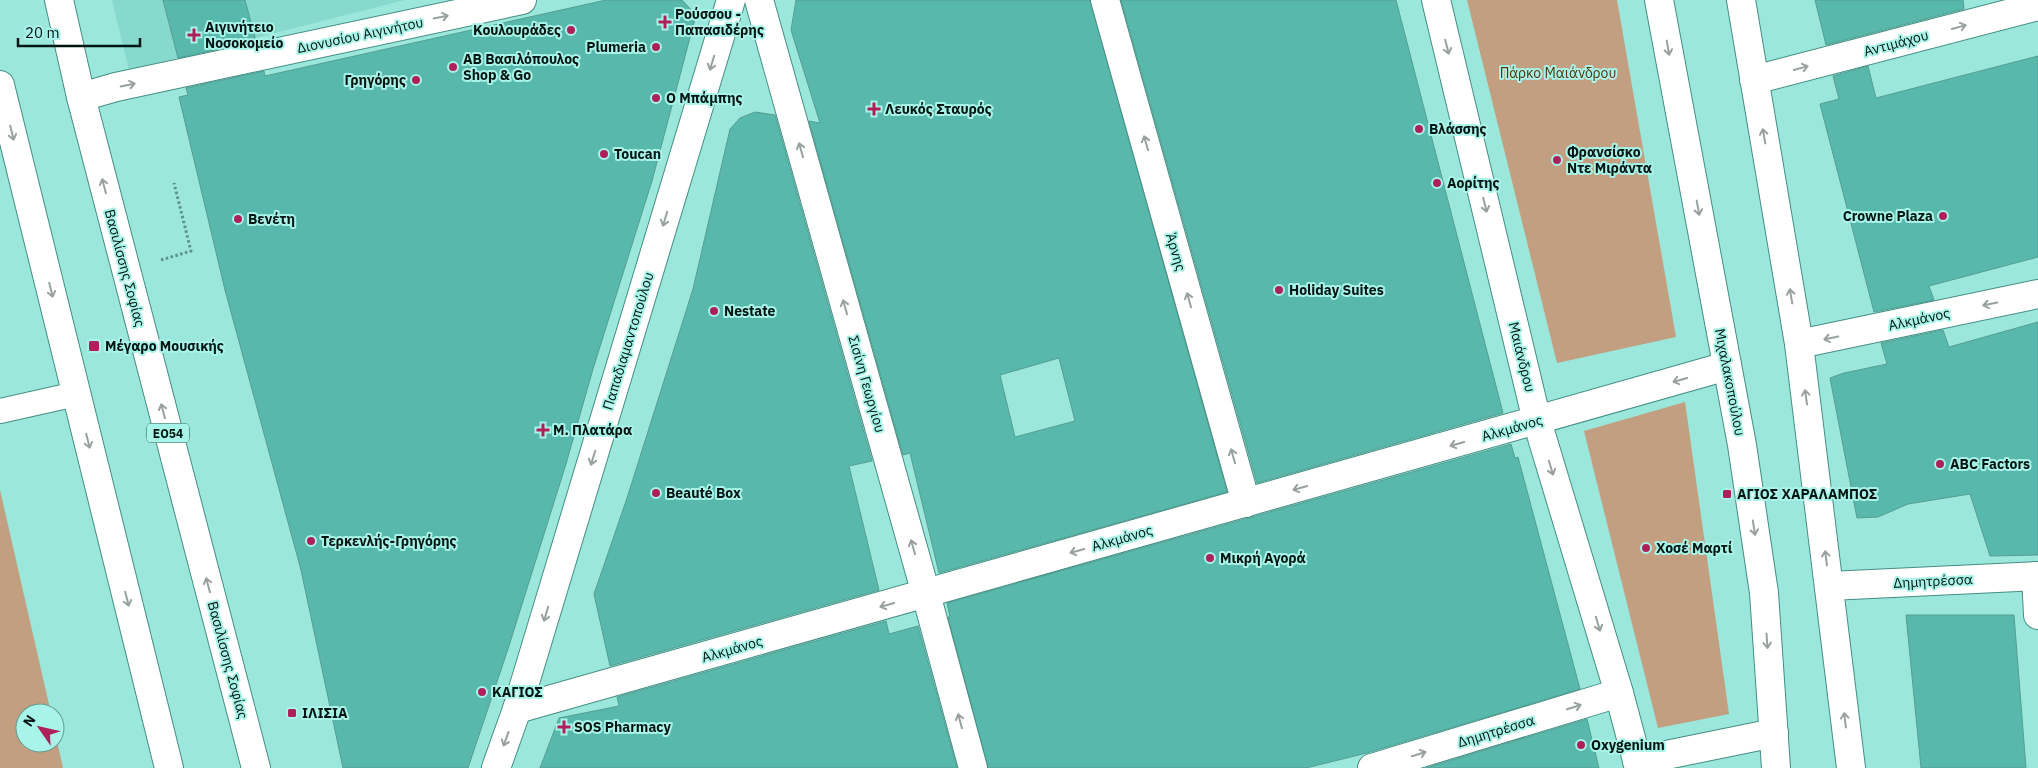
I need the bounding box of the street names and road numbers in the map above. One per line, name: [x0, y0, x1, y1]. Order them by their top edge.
street label: Διονυσίου Αιγινήτου: [295, 13, 425, 57]
street label: Αντιμάχου: [1862, 26, 1930, 60]
street label: Βασιλίσσης Σοφίας: [101, 207, 149, 329]
street label: Άρνης: [1162, 231, 1190, 273]
street label: Παπαδιαμαντοπούλου: [598, 270, 658, 412]
street label: Αλκμάνος: [1887, 304, 1952, 334]
street label: Μαιάνδρου: [1505, 320, 1539, 394]
street label: Μιχαλακοπούλου: [1711, 327, 1749, 437]
street label: Σισίνη Γεωργίου: [845, 333, 889, 435]
street label: Αλκμάνος: [1480, 411, 1545, 445]
road number: ΕΟ54: [147, 423, 189, 442]
street label: Αλκμάνος: [1090, 521, 1155, 555]
street label: Δημητρέσσα: [1893, 570, 1973, 592]
street label: Βασιλίσσης Σοφίας: [204, 599, 252, 721]
street label: Αλκμάνος: [700, 632, 765, 666]
street label: Δημητρέσσα: [1455, 711, 1537, 751]

